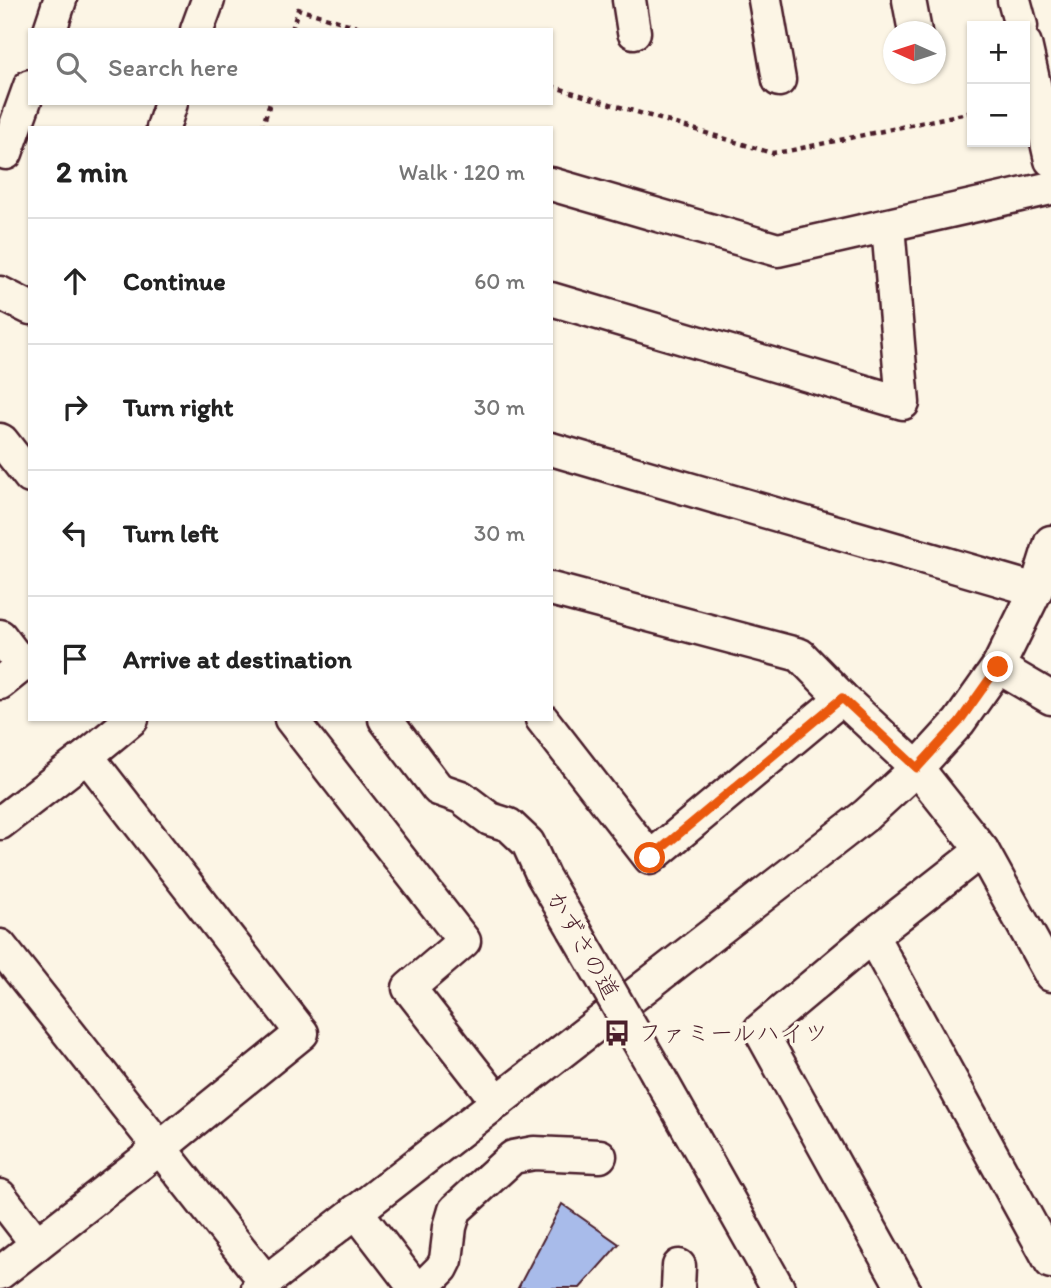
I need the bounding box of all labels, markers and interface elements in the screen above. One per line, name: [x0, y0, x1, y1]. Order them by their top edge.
north arrow: [883, 21, 946, 84]
map controls: [967, 21, 1030, 147]
button: +: [967, 21, 1030, 84]
search box: [28, 28, 553, 105]
icon: search: [52, 48, 90, 86]
text: Search here: [108, 51, 238, 83]
button: −: [967, 84, 1030, 147]
text: 2 min: [56, 153, 127, 190]
text: Walk · 120 m: [399, 158, 525, 186]
icon: ahead: [56, 262, 94, 300]
text: Continue: [123, 265, 226, 297]
text: 60 m: [474, 267, 525, 295]
icon: right: [56, 388, 94, 426]
text: Turn right: [123, 391, 234, 423]
text: 30 m: [474, 393, 525, 421]
icon: left: [56, 514, 94, 552]
text: Turn left: [123, 517, 219, 549]
text: 30 m: [474, 519, 525, 547]
icon: arrive: [56, 640, 94, 678]
text: Arrive at destination: [123, 643, 352, 675]
route end: [982, 651, 1013, 682]
route start: [634, 842, 665, 873]
street label: かずさの道: [541, 886, 626, 1004]
bus stop icon: ファミールハイツ: [602, 1018, 632, 1048]
place label: ファミールハイツ: [638, 1018, 828, 1047]

